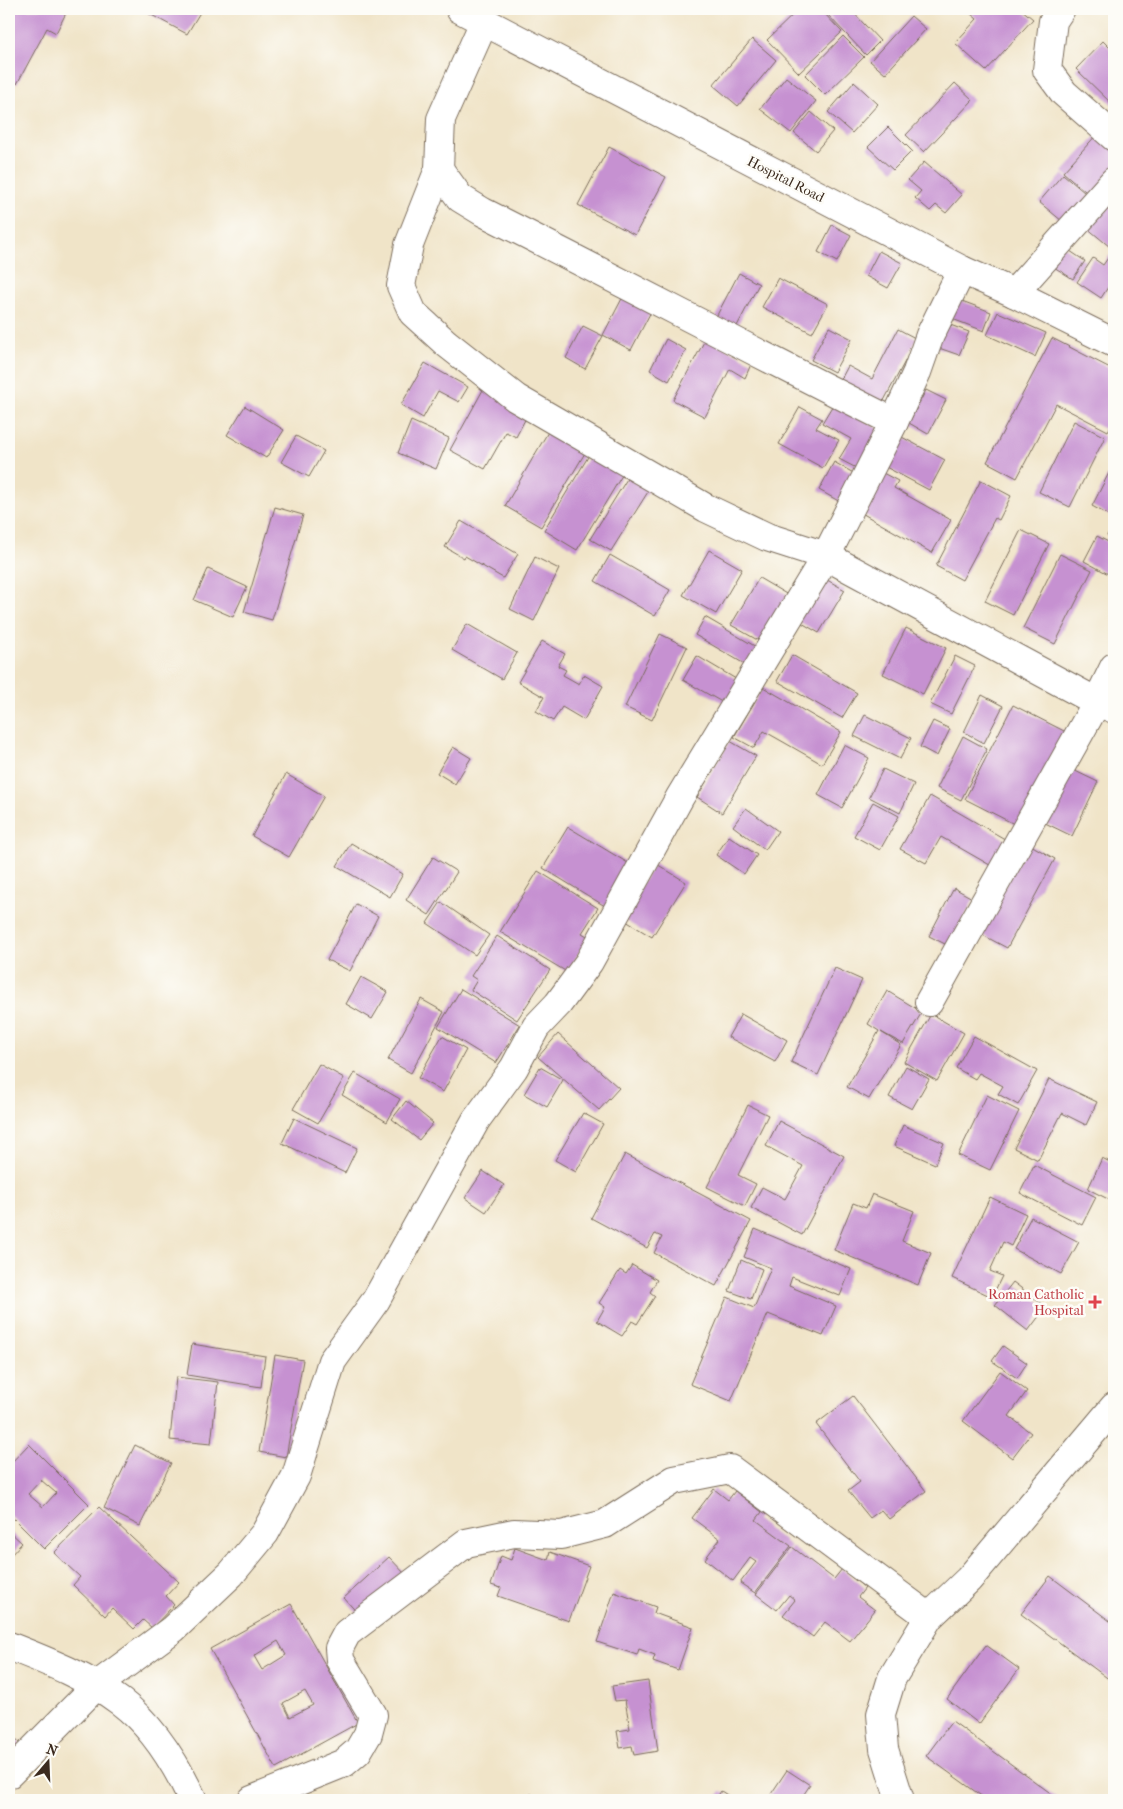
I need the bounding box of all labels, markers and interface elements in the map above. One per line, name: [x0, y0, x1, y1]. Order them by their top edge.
street label: Hospital Road: [744, 153, 828, 206]
place label: Roman Catholic Hospital: [988, 1286, 1084, 1319]
marker: Roman Catholic Hospital: [1088, 1295, 1102, 1309]
north arrow: [22, 1736, 72, 1786]
text: N: [44, 1740, 60, 1760]

